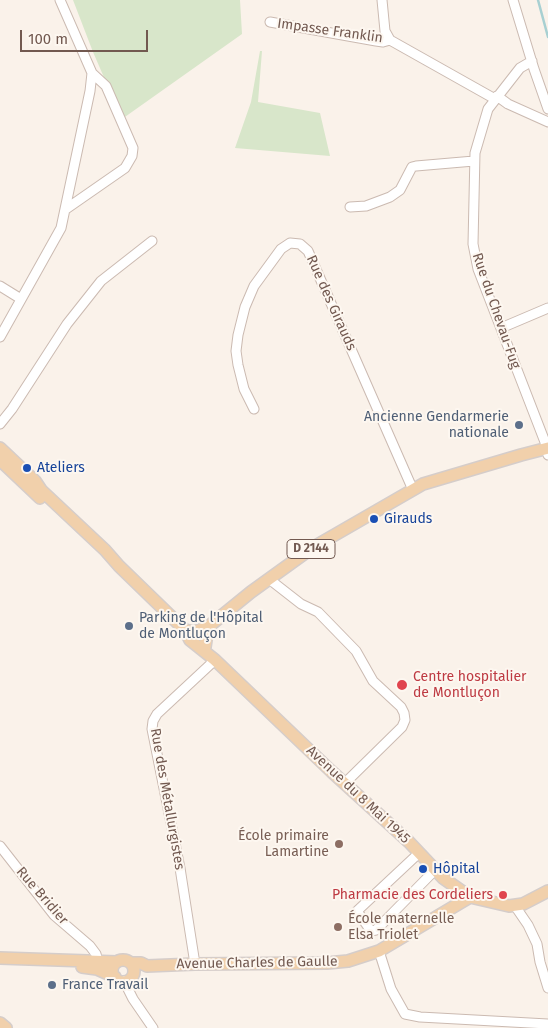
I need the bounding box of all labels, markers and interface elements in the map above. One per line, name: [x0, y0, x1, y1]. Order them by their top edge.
street label: Impasse Franklin: [276, 15, 384, 47]
scale bar: [22, 20, 150, 52]
text: 100 m: [28, 30, 68, 48]
street label: Rue du Chevau-Fug: [468, 251, 524, 371]
street label: Rue des Girauds: [302, 253, 360, 353]
place label: Ancienne Gendarmerie nationale: [364, 409, 509, 442]
marker: Ancienne Gendarmerie nationale: [513, 419, 525, 431]
place label: Ateliers: [37, 460, 85, 476]
marker: Ateliers: [21, 462, 33, 474]
place label: Girauds: [384, 511, 432, 527]
marker: Girauds: [368, 513, 380, 525]
road number: D 2144: [287, 540, 335, 558]
place label: Parking de l'Hôpital de Montluçon: [139, 610, 263, 642]
marker: Parking de l'Hôpital de Montluçon: [123, 620, 135, 632]
place label: Centre hospitalier de Montluçon: [413, 669, 526, 702]
marker: Centre hospitalier de Montluçon: [395, 678, 409, 692]
street label: Rue des Métallurgistes: [146, 727, 188, 871]
street label: Avenue du 8 Mai 1945: [303, 743, 413, 847]
place label: École primaire Lamartine: [238, 828, 329, 860]
marker: École primaire Lamartine: [333, 838, 345, 850]
place label: Hôpital: [433, 861, 479, 877]
marker: Hôpital: [417, 863, 429, 875]
street label: Rue Bridier: [12, 864, 72, 928]
place label: Pharmacie des Cordeliers: [332, 887, 493, 903]
marker: Pharmacie des Cordeliers: [497, 889, 509, 901]
place label: École maternelle Elsa Triolet: [348, 911, 454, 944]
marker: École maternelle Elsa Triolet: [332, 921, 344, 933]
street label: Avenue Charles de Gaulle: [176, 953, 338, 973]
place label: France Travail: [62, 977, 148, 993]
marker: France Travail: [46, 979, 58, 991]

